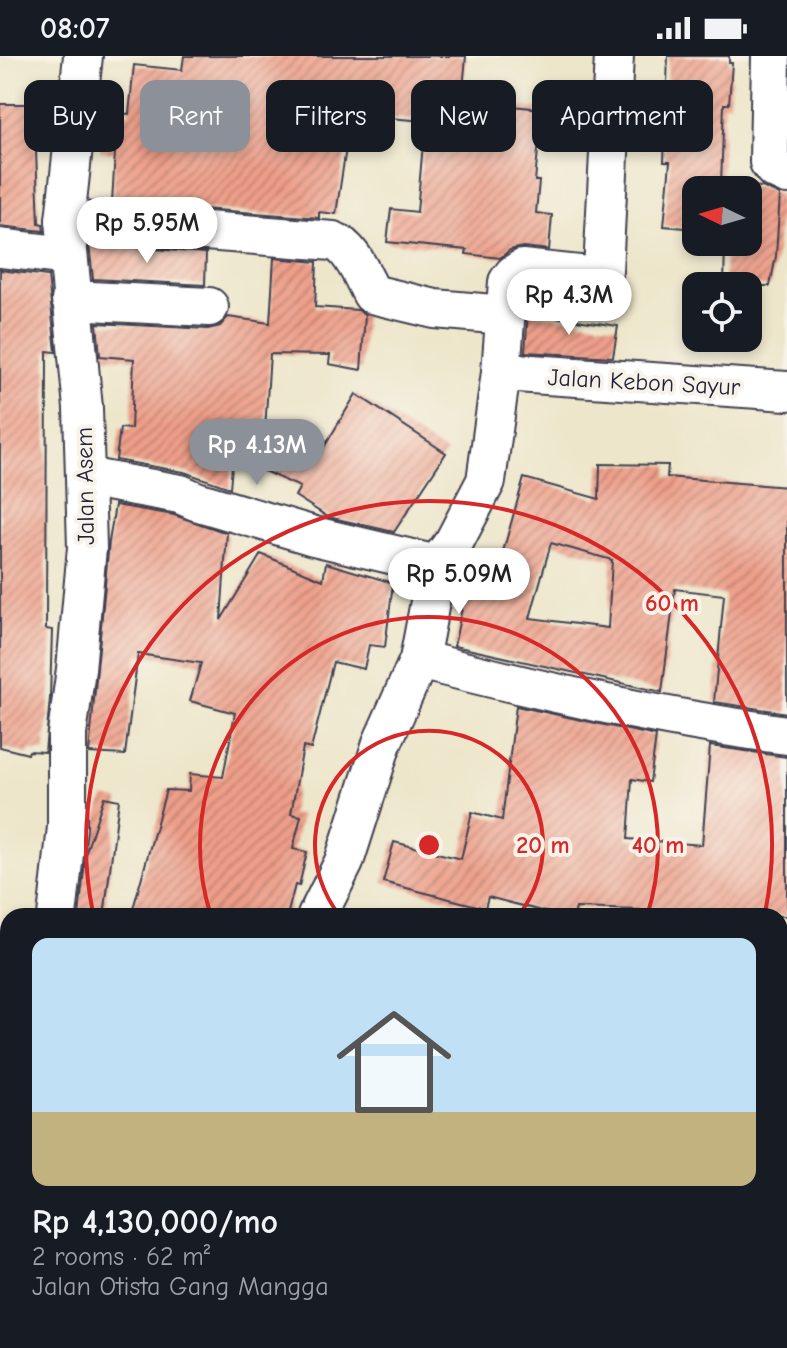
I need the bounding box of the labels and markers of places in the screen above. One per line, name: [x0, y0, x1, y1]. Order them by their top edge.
pin: Rp 5.95M: [64, 197, 230, 265]
pin: Rp 4.3M: [495, 269, 643, 337]
pin: Rp 4.13M: [174, 419, 340, 487]
pin: Rp 5.09M: [376, 548, 542, 616]
centre of rings: [415, 831, 443, 859]

